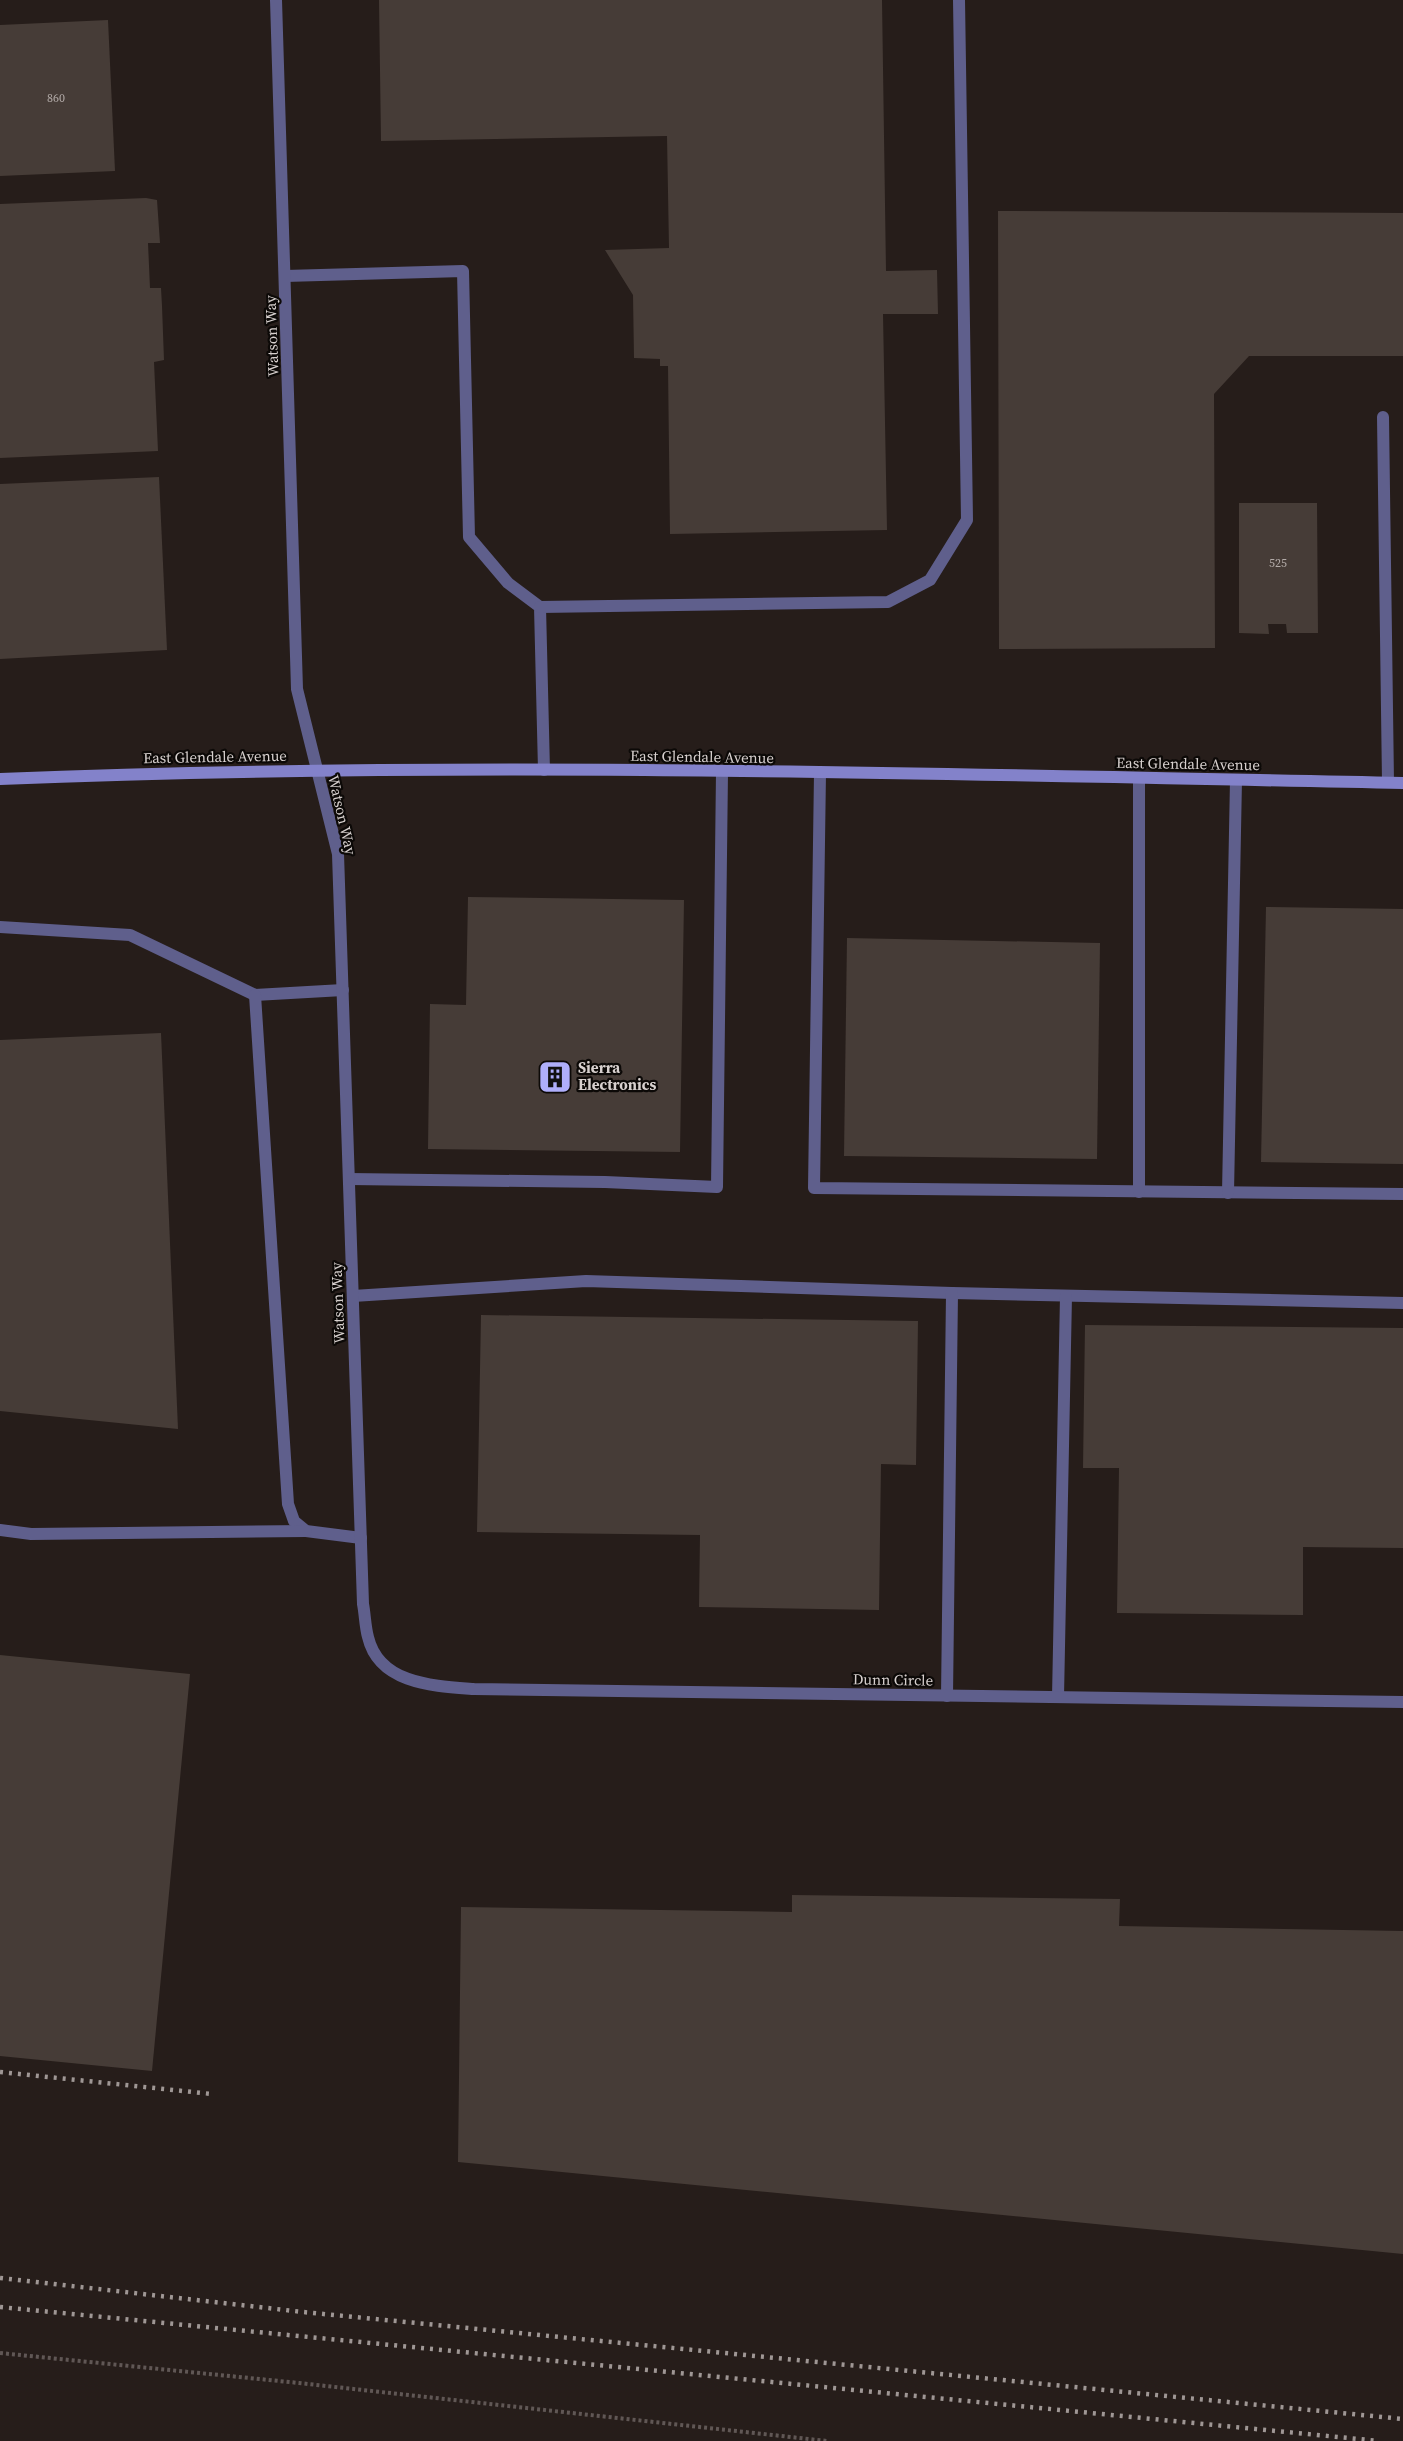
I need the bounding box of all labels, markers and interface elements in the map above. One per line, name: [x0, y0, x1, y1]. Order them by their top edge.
house number: 860: [47, 90, 65, 106]
street label: Watson Way: [260, 295, 283, 377]
house number: 525: [1269, 555, 1287, 571]
street label: East Glendale Avenue: [143, 745, 287, 768]
street label: East Glendale Avenue: [630, 745, 774, 768]
street label: East Glendale Avenue: [1116, 752, 1260, 775]
street label: Watson Way: [323, 773, 362, 857]
place label: Sierra Electronics: [578, 1057, 656, 1095]
building icon: Sierra Electronics: [537, 1059, 573, 1095]
street label: Watson Way: [326, 1262, 349, 1344]
street label: Dunn Circle: [853, 1668, 934, 1691]

